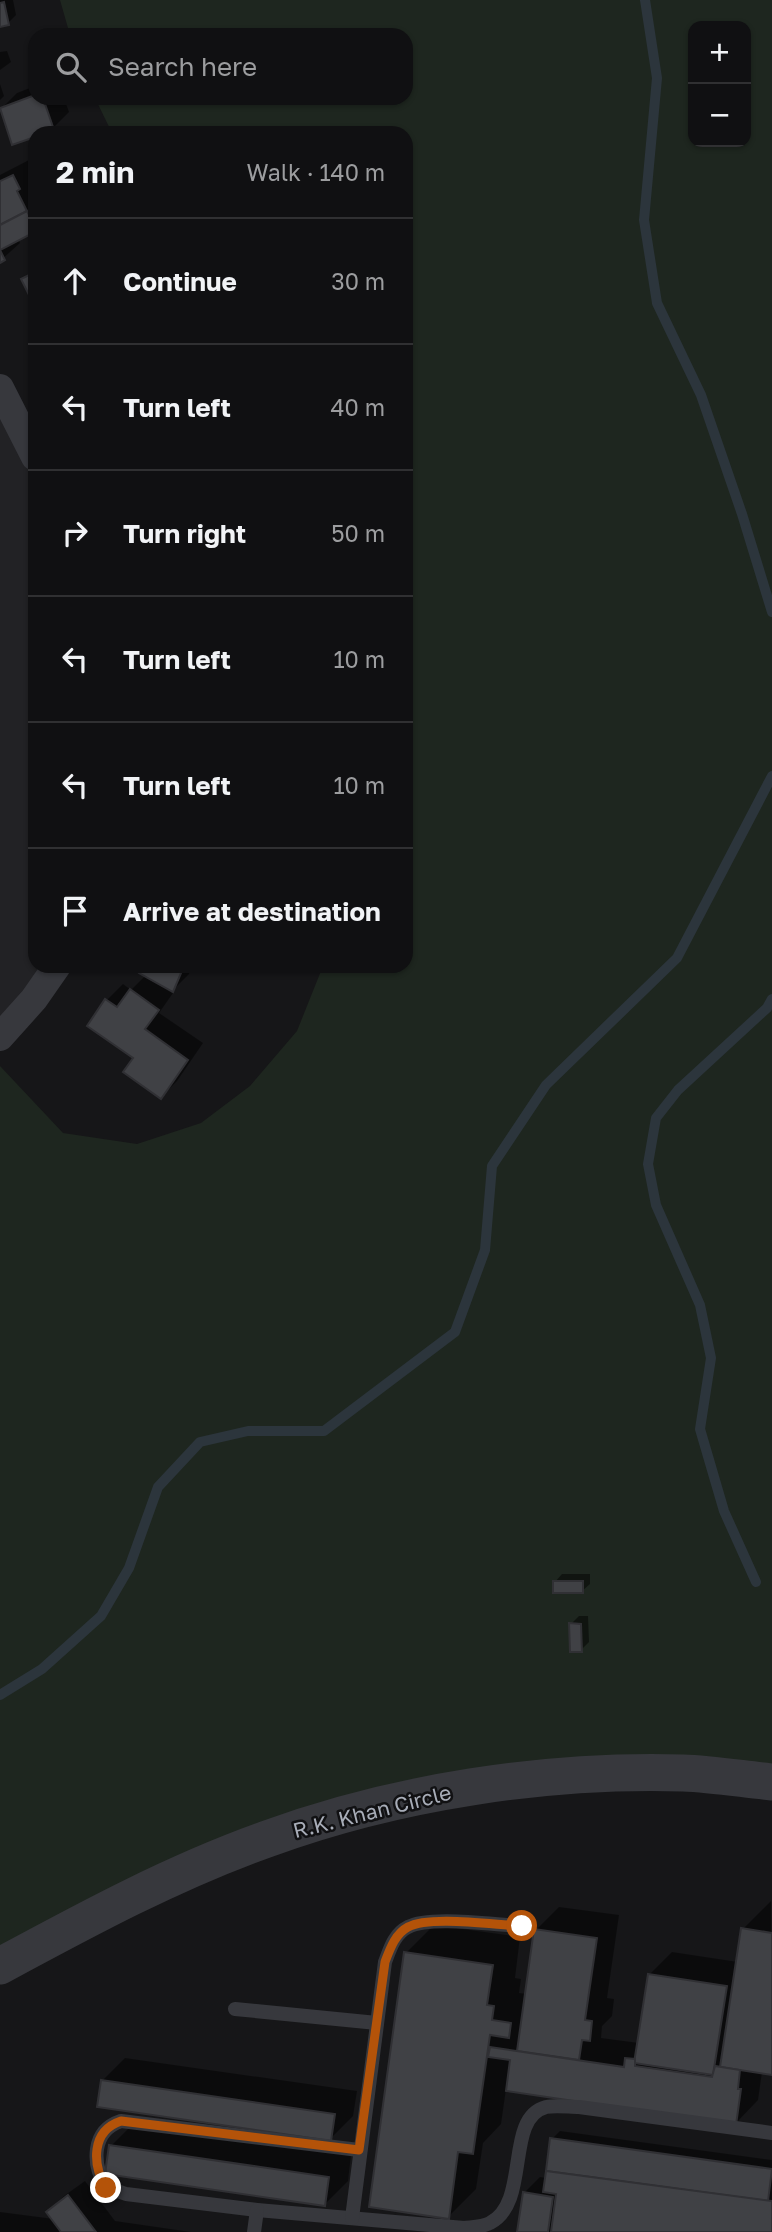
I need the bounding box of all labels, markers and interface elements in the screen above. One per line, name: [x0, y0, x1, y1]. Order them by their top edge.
map controls: [688, 21, 751, 147]
button: +: [688, 21, 751, 84]
search box: [28, 28, 413, 105]
icon: search: [52, 48, 90, 86]
text: Search here: [108, 51, 257, 82]
button: −: [688, 84, 751, 147]
text: 2 min: [56, 154, 134, 190]
text: Walk · 140 m: [247, 158, 385, 186]
icon: ahead: [56, 262, 94, 300]
text: Continue: [123, 266, 237, 297]
text: 30 m: [331, 267, 385, 295]
icon: left: [56, 388, 94, 426]
text: Turn left: [123, 392, 231, 423]
text: 40 m: [331, 393, 385, 421]
icon: right: [56, 514, 94, 552]
text: Turn right: [123, 518, 246, 549]
text: 50 m: [331, 519, 385, 547]
icon: left: [56, 640, 94, 678]
text: Turn left: [123, 644, 231, 675]
text: 10 m: [333, 645, 385, 673]
icon: left: [56, 766, 94, 804]
text: Turn left: [123, 770, 231, 801]
text: 10 m: [333, 771, 385, 799]
icon: arrive: [56, 892, 94, 930]
text: Arrive at destination: [123, 896, 381, 927]
street label: R.K. Khan Circle: [290, 1779, 454, 1843]
route start: [506, 1910, 537, 1941]
route end: [90, 2172, 121, 2203]

